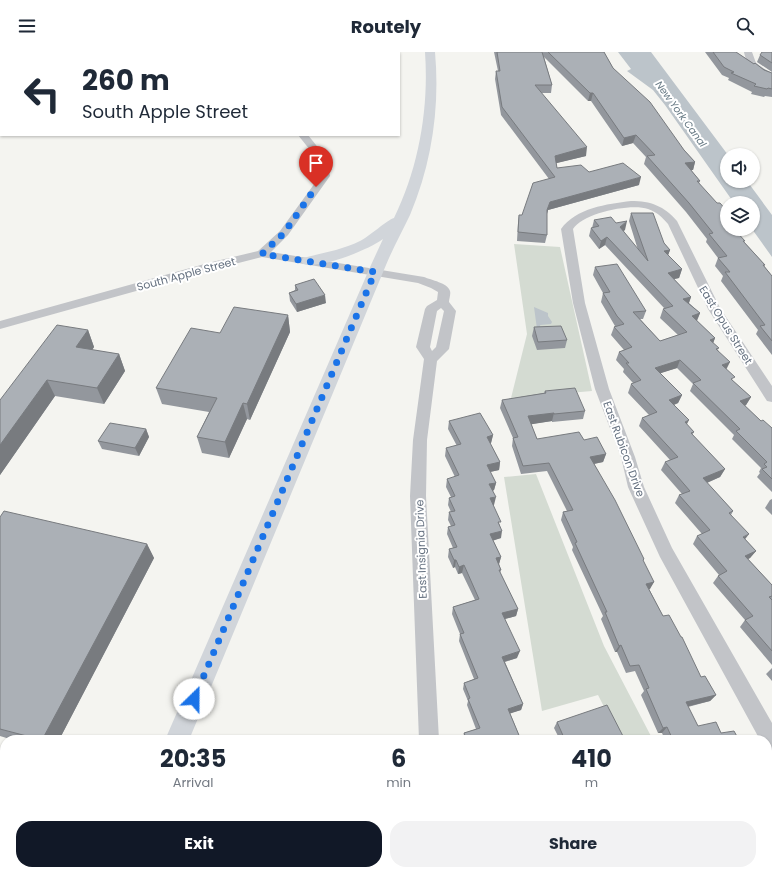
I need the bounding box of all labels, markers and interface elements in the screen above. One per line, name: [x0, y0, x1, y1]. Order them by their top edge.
text: Routely: [351, 14, 421, 39]
icon: menu: [16, 15, 38, 37]
icon: search: [734, 15, 756, 37]
text: 260 m: [82, 61, 170, 100]
icon: left: [16, 68, 68, 120]
water label: New York Canal: [652, 78, 710, 151]
text: South Apple Street: [82, 99, 248, 124]
pin: [299, 146, 333, 187]
map controls: [720, 148, 760, 236]
button: sound: [720, 148, 760, 188]
icon: arrive: [305, 152, 327, 174]
button: layers: [720, 196, 760, 236]
street label: South Apple Street: [135, 253, 237, 295]
street label: East Opus Street: [695, 283, 757, 367]
street label: East Rubicon Drive: [599, 399, 649, 499]
street label: East Insignia Drive: [411, 499, 431, 599]
position arrow: [173, 678, 215, 720]
text: 20:35: [160, 742, 226, 775]
text: 6: [391, 742, 406, 775]
text: 410: [571, 742, 612, 775]
text: Arrival: [173, 773, 214, 792]
text: min: [386, 773, 411, 792]
text: m: [585, 773, 598, 792]
button: Exit: [16, 821, 382, 867]
button: Share: [390, 821, 756, 867]

